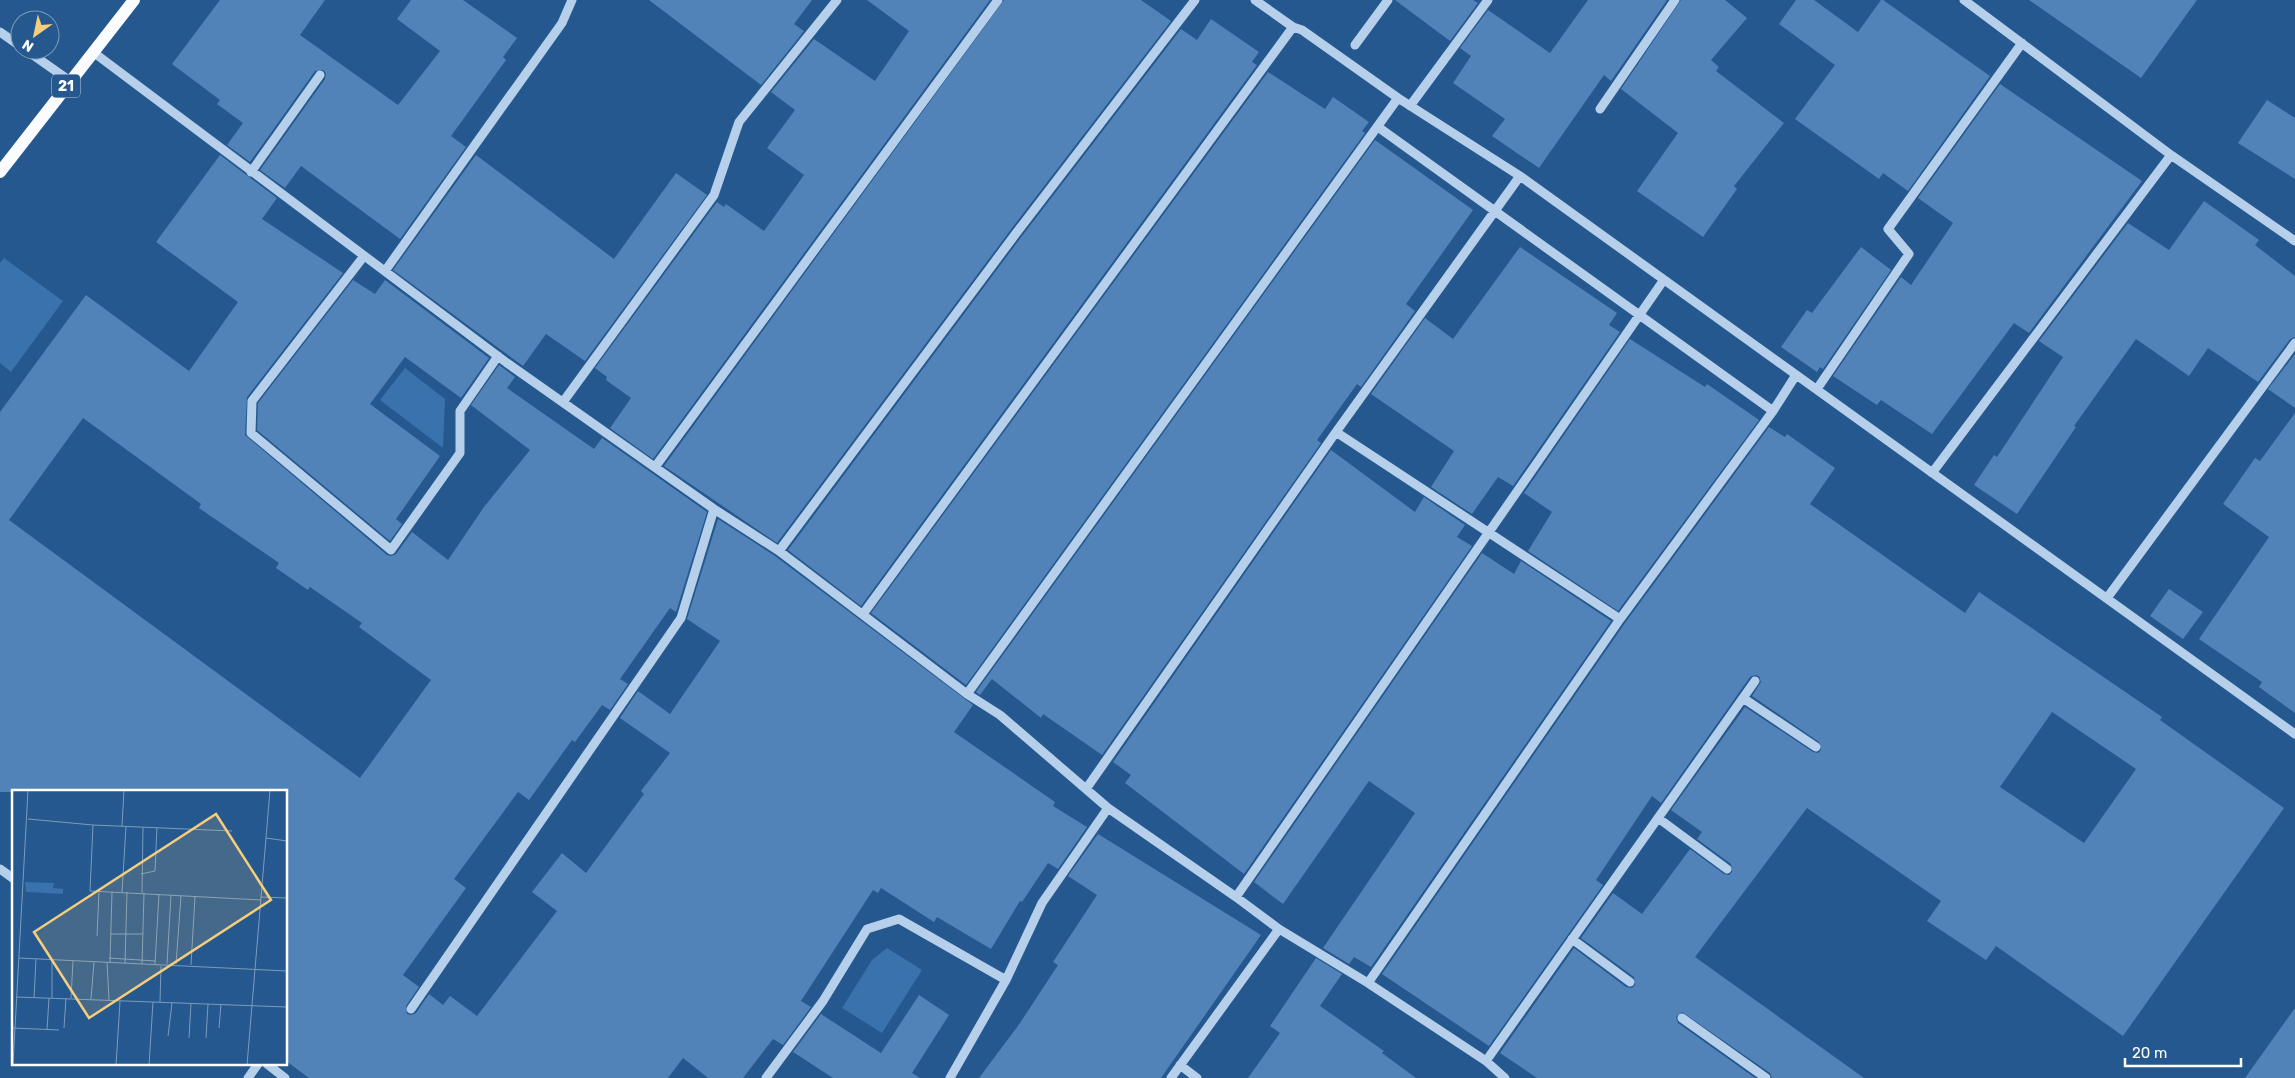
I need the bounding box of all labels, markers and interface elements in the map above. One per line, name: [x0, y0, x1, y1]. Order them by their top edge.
north arrow: [10, 10, 60, 60]
text: N: [19, 36, 37, 55]
road number: 21: [52, 74, 80, 98]
inset map: [12, 790, 288, 1066]
scale bar: [2125, 1036, 2241, 1068]
text: 20 m: [2132, 1044, 2167, 1062]

